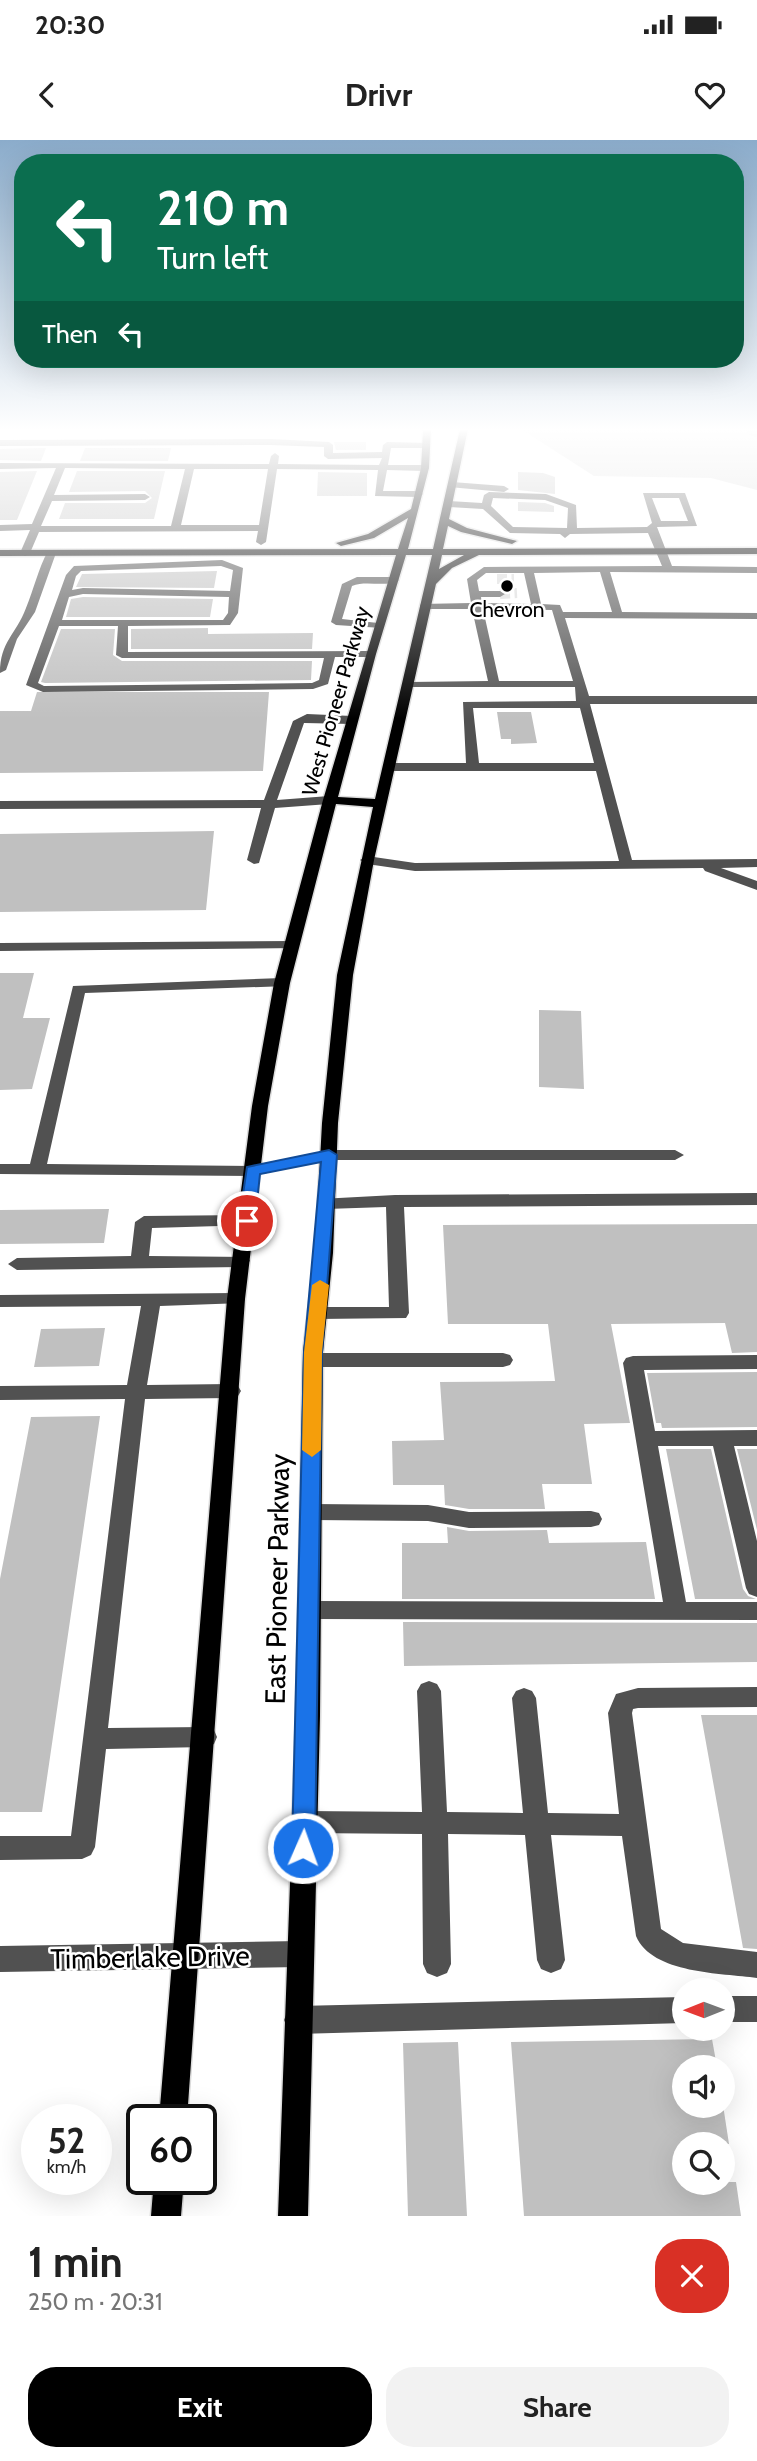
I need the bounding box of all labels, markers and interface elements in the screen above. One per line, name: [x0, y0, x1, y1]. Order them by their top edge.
text: 20:30: [35, 9, 105, 41]
text: Drivr: [345, 75, 412, 114]
icon: back: [28, 76, 66, 114]
icon: heart: [691, 76, 729, 114]
text: 210 m: [157, 178, 289, 237]
icon: left: [42, 182, 133, 273]
text: Turn left: [157, 238, 268, 277]
icon: left: [112, 315, 150, 353]
text: Then: [42, 318, 98, 350]
marker: Chevron: [499, 578, 515, 594]
place label: Chevron: [470, 597, 544, 622]
street label: West Pioneer Parkway: [296, 603, 375, 799]
pin: [217, 1191, 277, 1251]
icon: arrive: [228, 1202, 266, 1240]
street label: East Pioneer Parkway: [258, 1453, 296, 1705]
position arrow: [266, 1811, 340, 1885]
street label: Timberlake Drive: [50, 1938, 250, 1976]
north arrow: [672, 1978, 735, 2040]
map controls: [672, 1978, 735, 2195]
button: sound: [672, 2055, 735, 2118]
speed limit sign: 60: [126, 2104, 217, 2195]
text: 52: [48, 2119, 85, 2162]
button: search: [672, 2132, 735, 2195]
text: km/h: [47, 2156, 86, 2178]
text: 1 min: [28, 2236, 123, 2288]
button: close: [655, 2239, 729, 2313]
text: 250 m · 20:31: [28, 2288, 163, 2316]
button: Exit: [28, 2367, 372, 2447]
button: Share: [386, 2367, 729, 2447]

